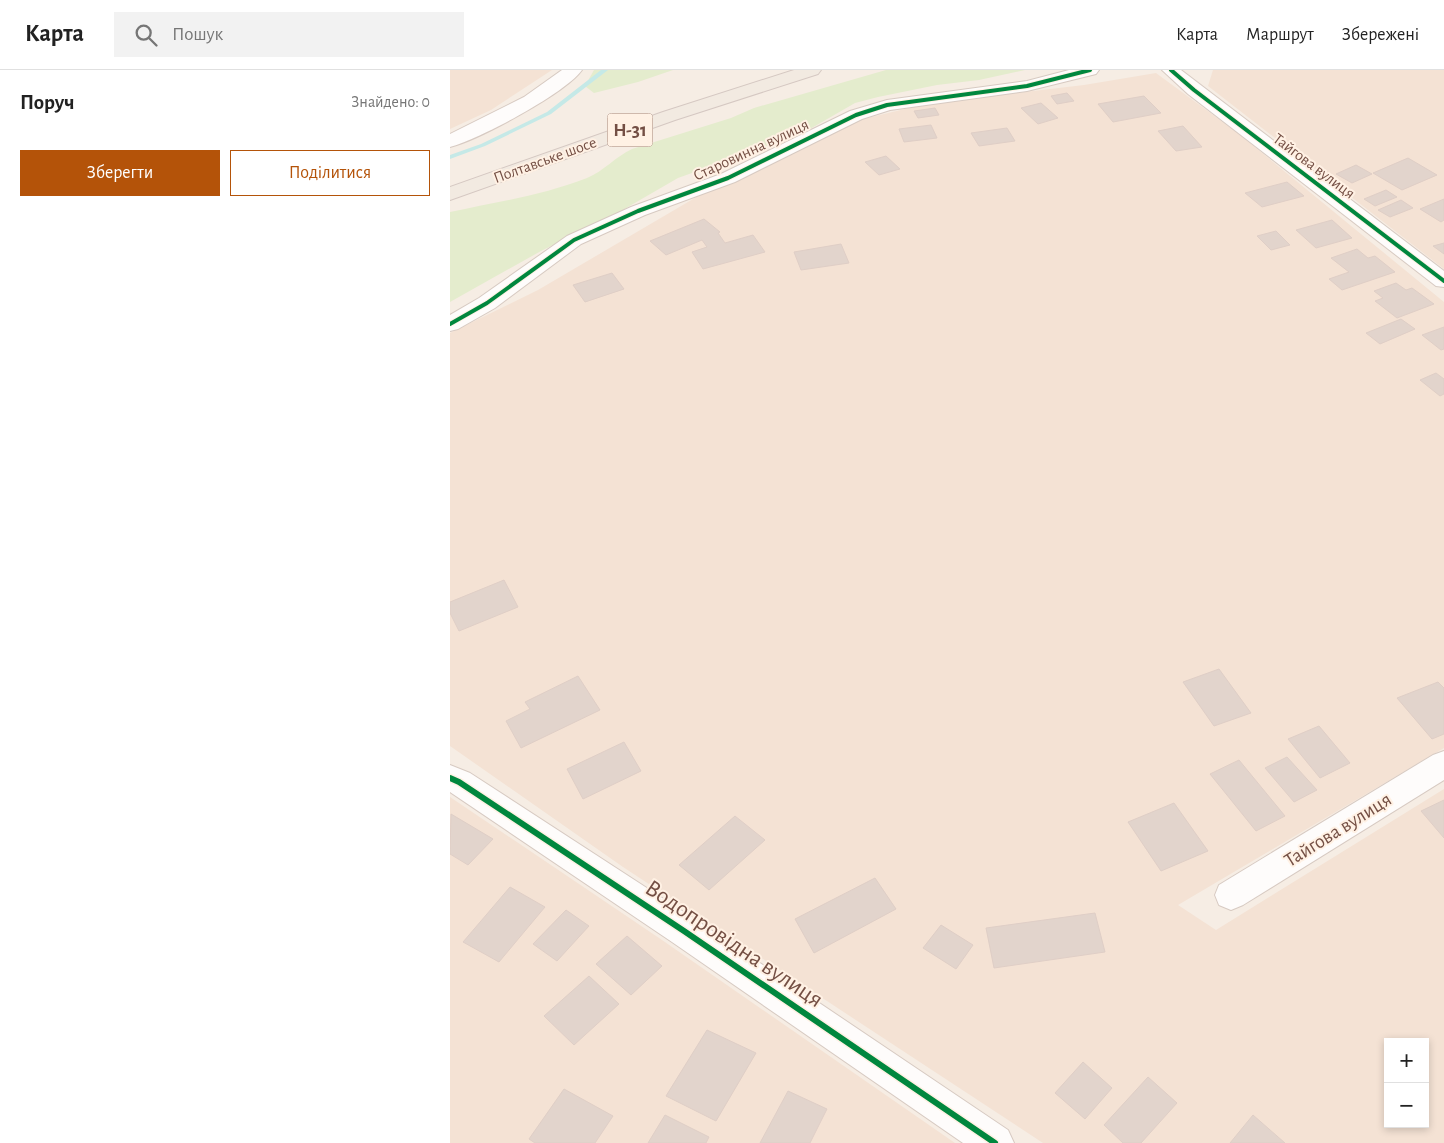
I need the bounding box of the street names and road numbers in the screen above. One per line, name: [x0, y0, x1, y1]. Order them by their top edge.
road number: Н-31: [608, 114, 652, 146]
street label: Старовинна вулиця: [691, 116, 812, 185]
street label: Тайгова вулиця: [1270, 130, 1358, 203]
street label: Полтавське шосе: [491, 134, 599, 186]
street label: Тайгова вулиця: [1281, 789, 1395, 871]
street label: Водопровідна вулиця: [641, 876, 827, 1012]

